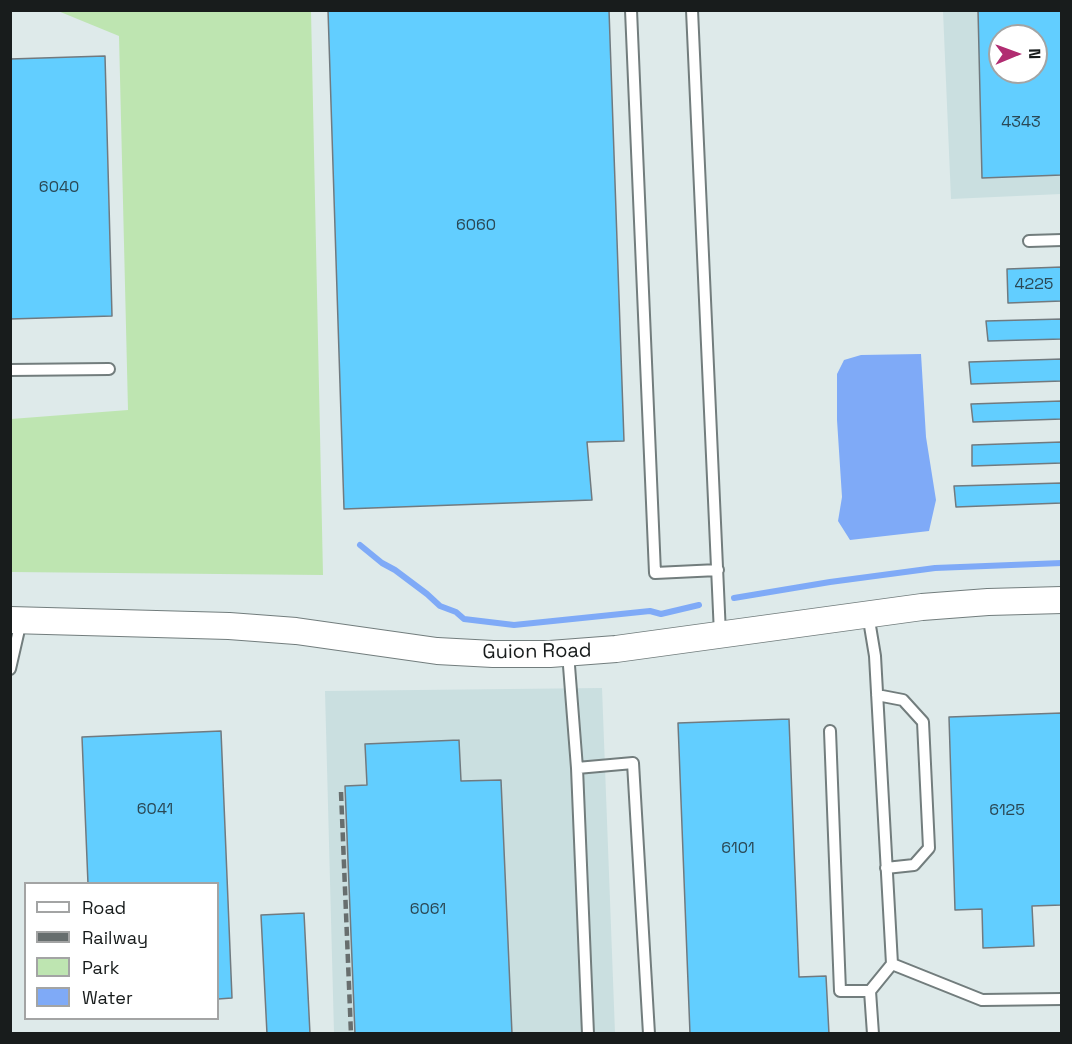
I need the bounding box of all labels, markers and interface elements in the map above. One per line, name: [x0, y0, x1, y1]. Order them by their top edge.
north arrow: [988, 24, 1048, 84]
text: N: [1024, 48, 1045, 59]
house number: 4343: [1001, 113, 1041, 133]
house number: 6040: [39, 178, 79, 198]
house number: 6060: [456, 216, 496, 236]
house number: 4225: [1015, 275, 1053, 295]
street label: Guion Road: [482, 639, 592, 665]
house number: 6041: [137, 800, 173, 820]
house number: 6125: [989, 801, 1025, 821]
house number: 6101: [721, 839, 755, 859]
legend: [24, 882, 219, 1020]
text: Road: [82, 896, 126, 919]
house number: 6061: [410, 900, 446, 920]
text: Railway: [82, 926, 148, 949]
text: Park: [82, 956, 119, 979]
text: Water: [82, 986, 133, 1009]

